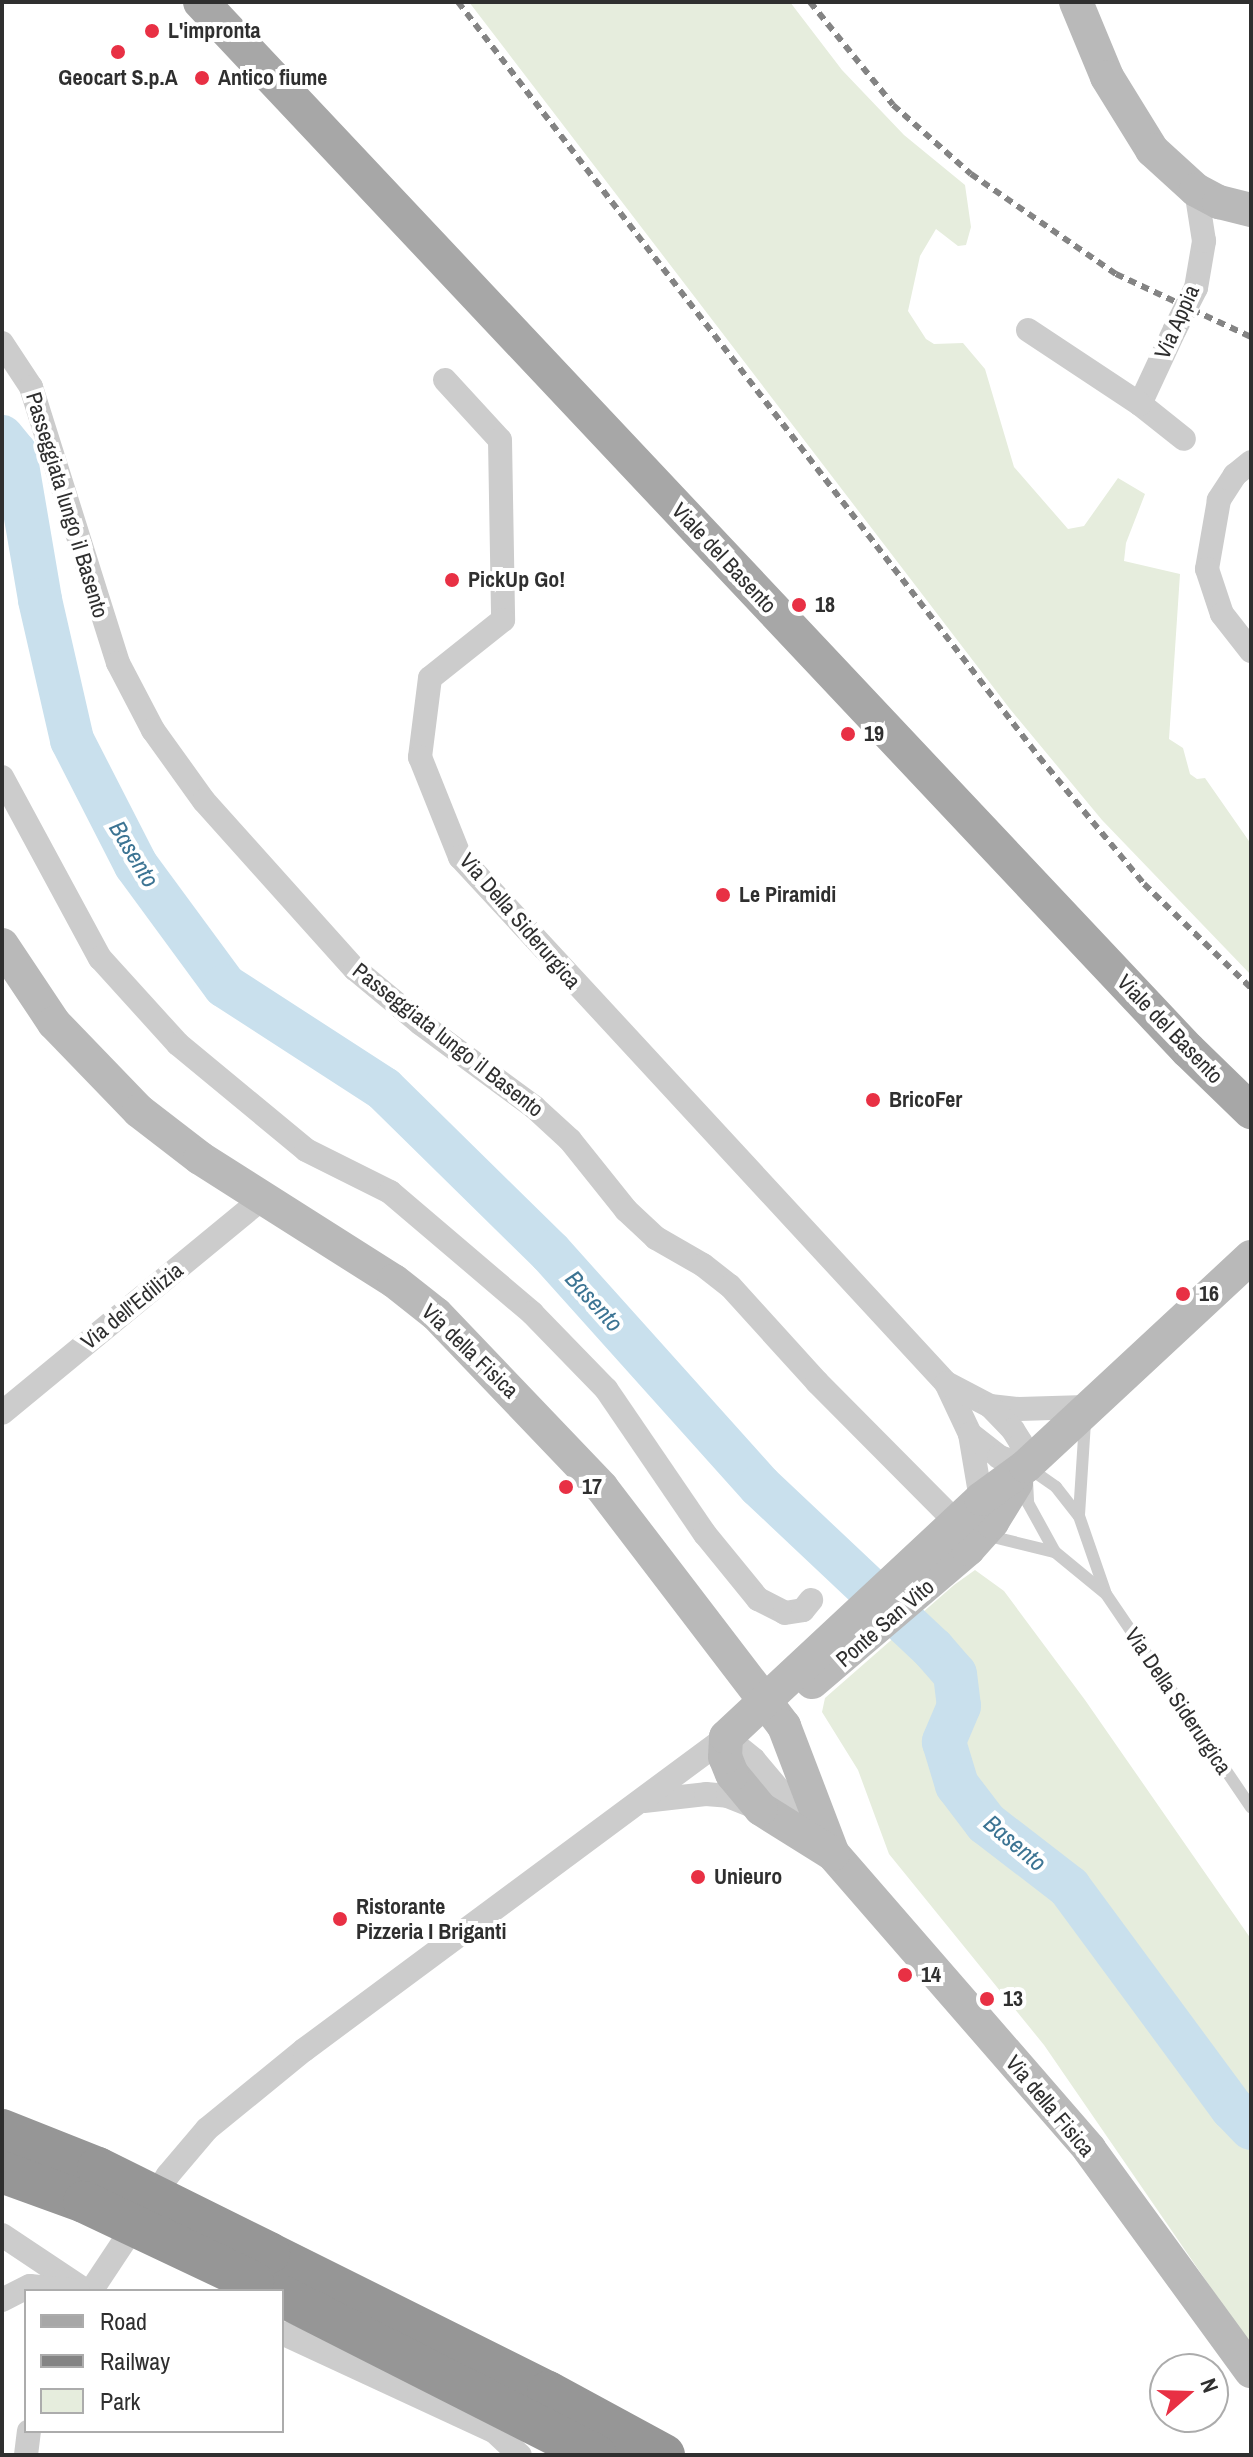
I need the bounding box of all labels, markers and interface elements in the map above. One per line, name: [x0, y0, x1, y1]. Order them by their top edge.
place label: L'impronta: [168, 18, 260, 44]
marker: L'impronta: [143, 22, 161, 40]
marker: Geocart S.p.A: [109, 43, 127, 61]
place label: Geocart S.p.A: [58, 65, 178, 91]
place label: Antico fiume: [218, 65, 327, 91]
marker: Antico fiume: [193, 69, 211, 87]
street label: Via Appia: [1149, 281, 1205, 363]
street label: Passeggiata lungo il Basento: [20, 389, 114, 621]
street label: Viale del Basento: [666, 497, 782, 619]
place label: PickUp Go!: [468, 567, 565, 593]
marker: PickUp Go!: [443, 571, 461, 589]
place label: 18: [815, 592, 835, 618]
marker: 18: [790, 596, 808, 614]
place label: 19: [864, 721, 884, 747]
marker: 19: [839, 725, 857, 743]
water label: Basento: [103, 816, 165, 892]
street label: Via Della Siderurgica: [454, 848, 586, 994]
place label: Le Piramidi: [739, 882, 836, 908]
marker: Le Piramidi: [714, 886, 732, 904]
street label: Passeggiata lungo il Basento: [347, 957, 549, 1123]
street label: Viale del Basento: [1111, 969, 1229, 1089]
place label: BricoFer: [889, 1087, 962, 1113]
marker: BricoFer: [864, 1091, 882, 1109]
street label: Via dell'Edilizia: [76, 1257, 188, 1355]
water label: Basento: [559, 1265, 629, 1337]
place label: 16: [1199, 1281, 1219, 1307]
marker: 16: [1174, 1285, 1192, 1303]
street label: Via della Fisica: [416, 1298, 524, 1404]
place label: 17: [582, 1474, 602, 1500]
marker: 17: [557, 1478, 575, 1496]
street label: Ponte San Vito: [831, 1573, 939, 1673]
street label: Via Della Siderurgica: [1119, 1623, 1237, 1779]
water label: Basento: [978, 1809, 1052, 1877]
place label: Unieuro: [714, 1864, 782, 1890]
marker: Unieuro: [689, 1868, 707, 1886]
place label: Ristorante Pizzeria I Briganti: [356, 1893, 506, 1944]
marker: Ristorante Pizzeria I Briganti: [331, 1910, 349, 1928]
place label: 14: [921, 1962, 941, 1988]
marker: 14: [896, 1966, 914, 1984]
place label: 13: [1003, 1986, 1023, 2012]
marker: 13: [978, 1990, 996, 2008]
street label: Via della Fisica: [1000, 2050, 1100, 2162]
legend: [24, 2289, 284, 2433]
text: Road: [100, 2305, 147, 2337]
text: Railway: [100, 2345, 170, 2377]
north arrow: [1149, 2353, 1229, 2433]
text: N: [1193, 2374, 1226, 2397]
text: Park: [100, 2385, 140, 2417]

